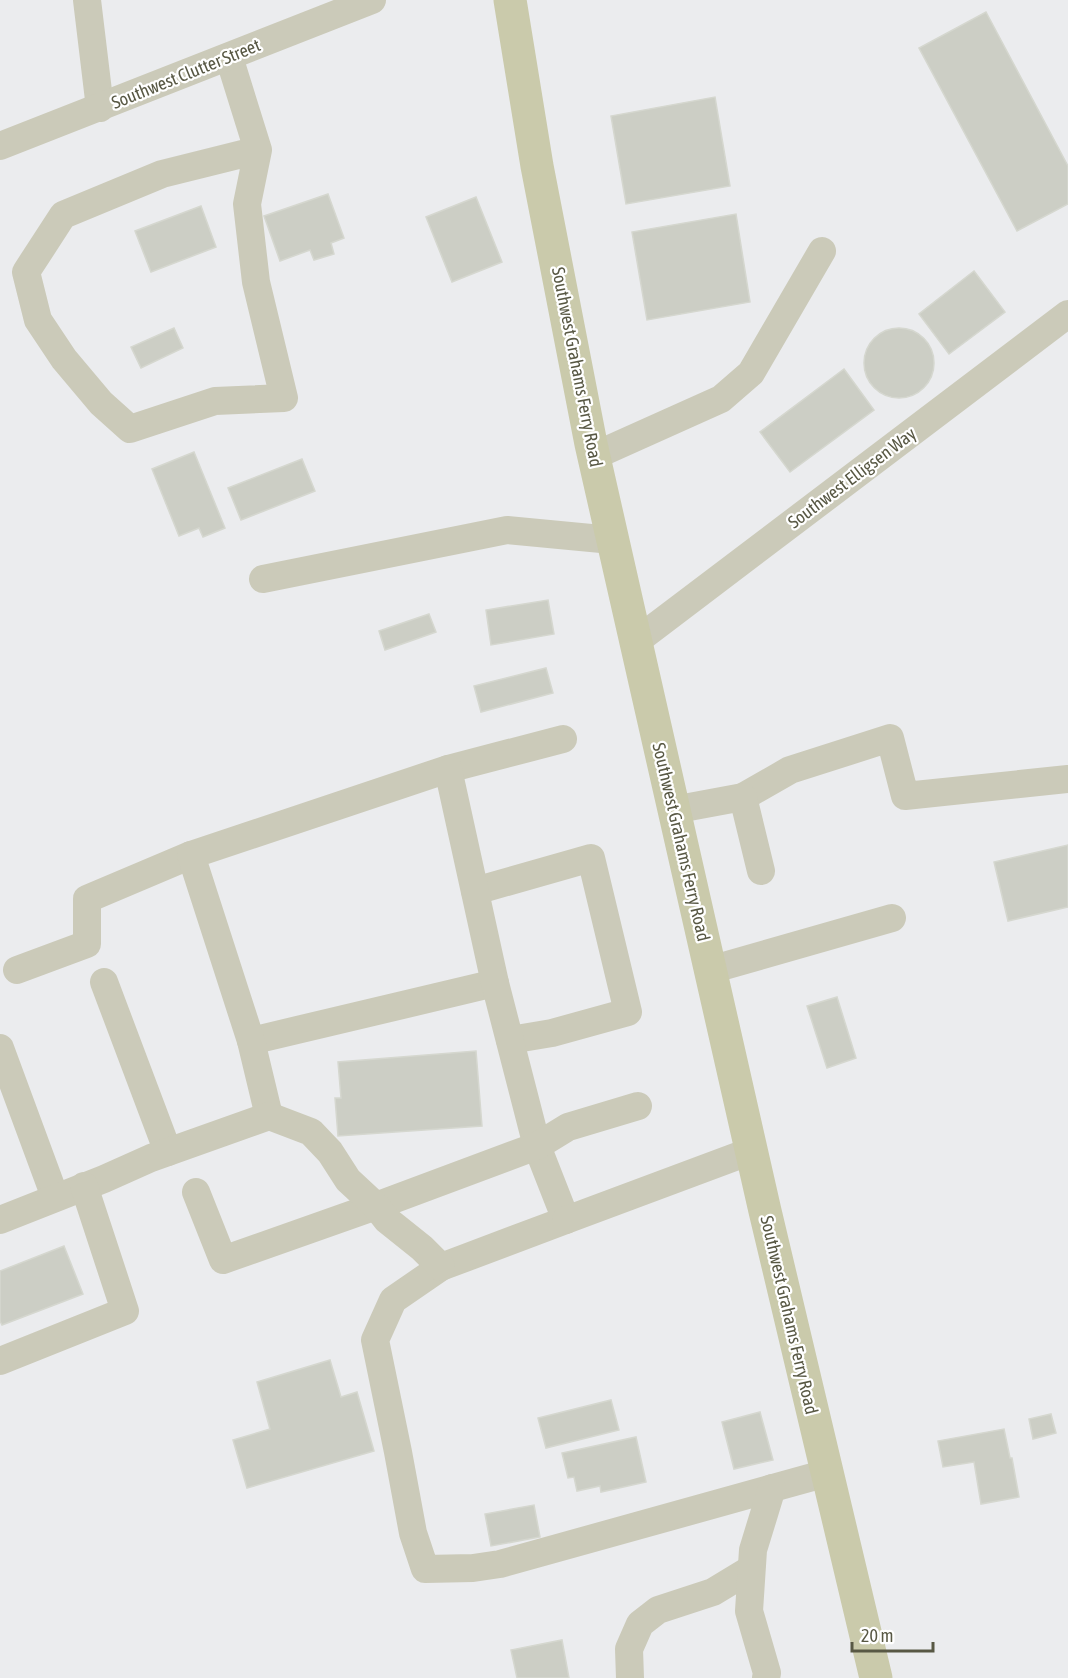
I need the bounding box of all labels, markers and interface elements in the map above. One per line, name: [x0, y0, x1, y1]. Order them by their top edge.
street label: Southwest Clutter Street: [108, 34, 263, 113]
street label: Southwest Grahams Ferry Road: [548, 265, 607, 469]
street label: Southwest Elligsen Way: [784, 423, 920, 532]
street label: Southwest Grahams Ferry Road: [648, 741, 715, 943]
street label: Southwest Grahams Ferry Road: [756, 1214, 823, 1416]
scale bar: [852, 1615, 933, 1653]
text: 20 m: [861, 1625, 893, 1646]

